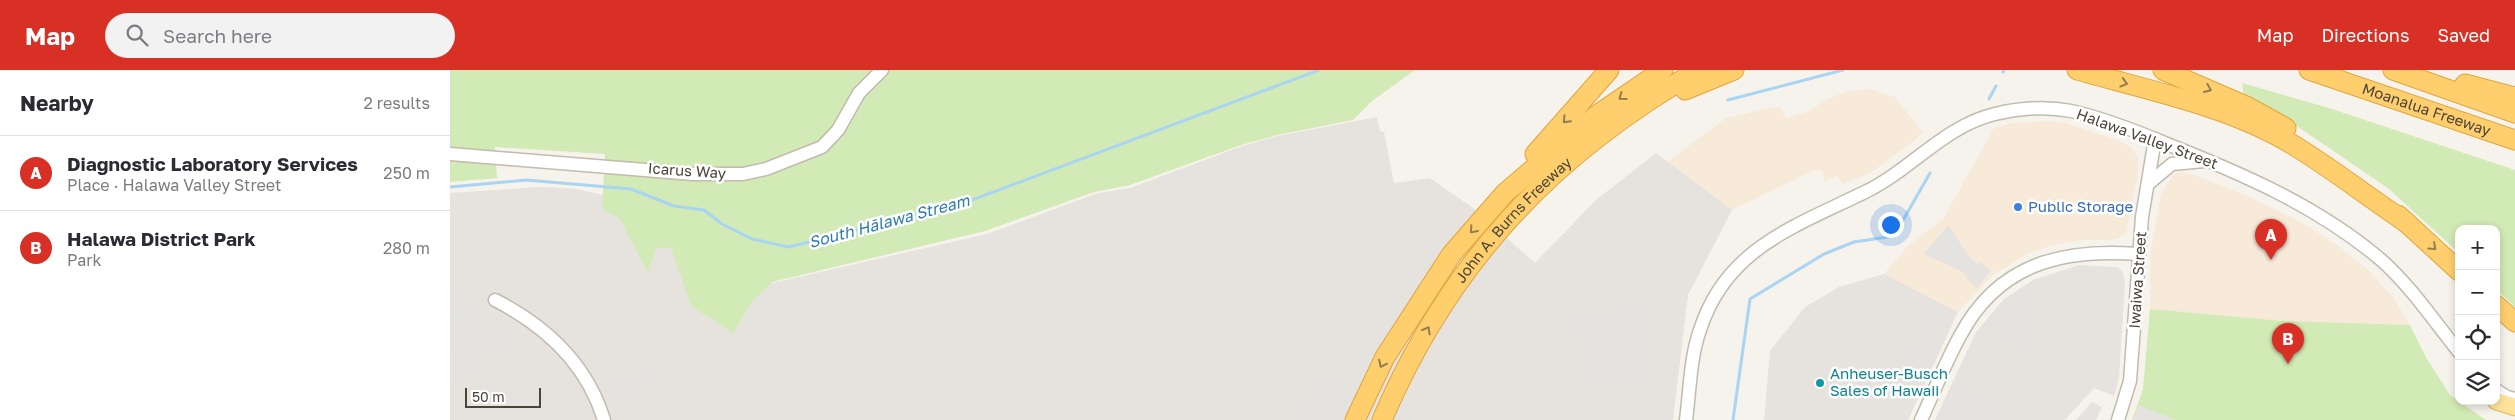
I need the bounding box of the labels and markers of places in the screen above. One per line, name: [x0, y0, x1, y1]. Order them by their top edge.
place label: Public Storage: [2028, 197, 2134, 215]
marker: Public Storage: [2012, 201, 2024, 213]
pin: A: [2255, 219, 2287, 260]
pin: B: [2272, 323, 2304, 364]
place label: Anheuser-Busch Sales of Hawaii: [1830, 364, 1948, 399]
marker: Anheuser-Busch Sales of Hawaii: [1814, 377, 1826, 389]

